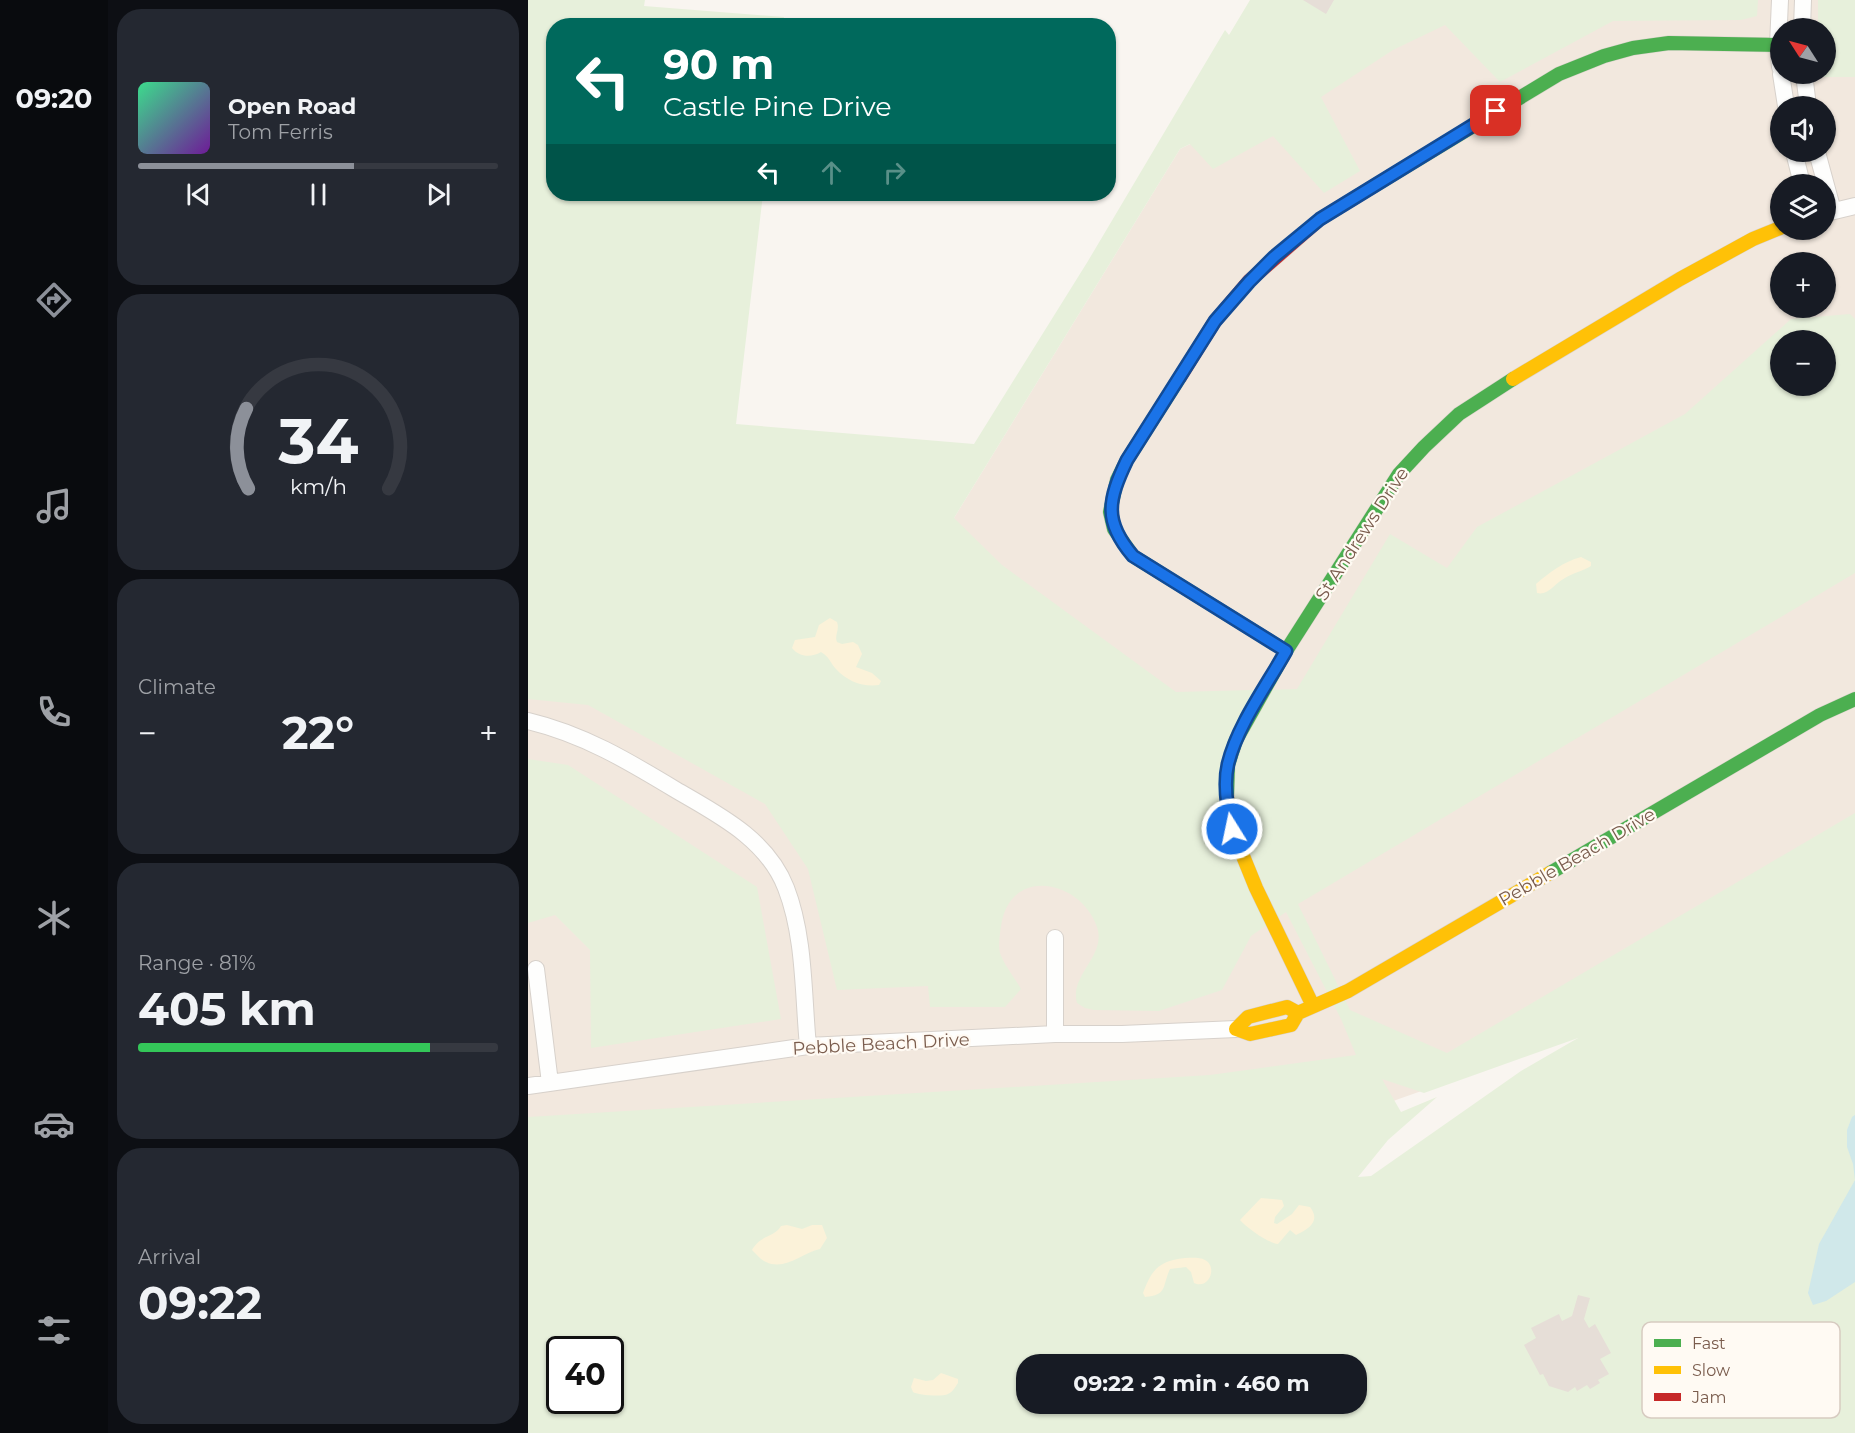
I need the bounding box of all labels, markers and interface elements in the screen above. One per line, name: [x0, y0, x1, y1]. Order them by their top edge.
north arrow: [1770, 18, 1836, 84]
map controls: [1770, 18, 1836, 396]
text: 90 m: [663, 38, 774, 90]
icon: left: [564, 42, 642, 120]
text: 09:20: [16, 82, 92, 115]
pin: [1470, 85, 1521, 136]
text: Castle Pine Drive: [663, 90, 892, 123]
text: Open Road: [228, 93, 356, 120]
icon: arrive: [1479, 94, 1512, 127]
button: sound: [1770, 96, 1836, 162]
text: Tom Ferris: [228, 120, 333, 144]
icon: left: [752, 156, 785, 189]
icon: ahead: [815, 156, 848, 189]
icon: right: [878, 156, 911, 189]
button: layers: [1770, 174, 1836, 240]
icon: previous: [182, 178, 215, 211]
icon: pause: [302, 178, 335, 211]
icon: next: [422, 178, 455, 211]
button: +: [1770, 252, 1836, 318]
icon: directions: [33, 279, 75, 321]
button: −: [1770, 330, 1836, 396]
text: 34: [277, 403, 358, 479]
street label: St Andrews Drive: [1311, 463, 1413, 605]
text: km/h: [289, 473, 347, 499]
icon: music: [33, 485, 75, 527]
text: Climate: [138, 675, 216, 699]
icon: phone: [33, 691, 75, 733]
text: 22°: [282, 705, 354, 760]
text: −: [138, 713, 157, 753]
text: +: [479, 713, 498, 753]
position arrow: [1200, 797, 1264, 861]
street label: Pebble Beach Drive: [1495, 803, 1659, 911]
icon: climate: [33, 897, 75, 939]
text: Range · 81%: [138, 951, 256, 975]
text: 405 km: [138, 981, 316, 1036]
street label: Pebble Beach Drive: [792, 1028, 970, 1060]
icon: car: [33, 1103, 75, 1145]
text: Arrival: [138, 1245, 201, 1269]
text: 09:22: [138, 1275, 262, 1330]
icon: filters: [33, 1309, 75, 1351]
legend: [1642, 1322, 1840, 1418]
text: Fast: [1692, 1334, 1726, 1353]
speed limit sign: 40: [546, 1336, 624, 1414]
text: Slow: [1692, 1361, 1730, 1380]
text: 09:22 · 2 min · 460 m: [1073, 1370, 1310, 1397]
text: Jam: [1691, 1388, 1726, 1407]

